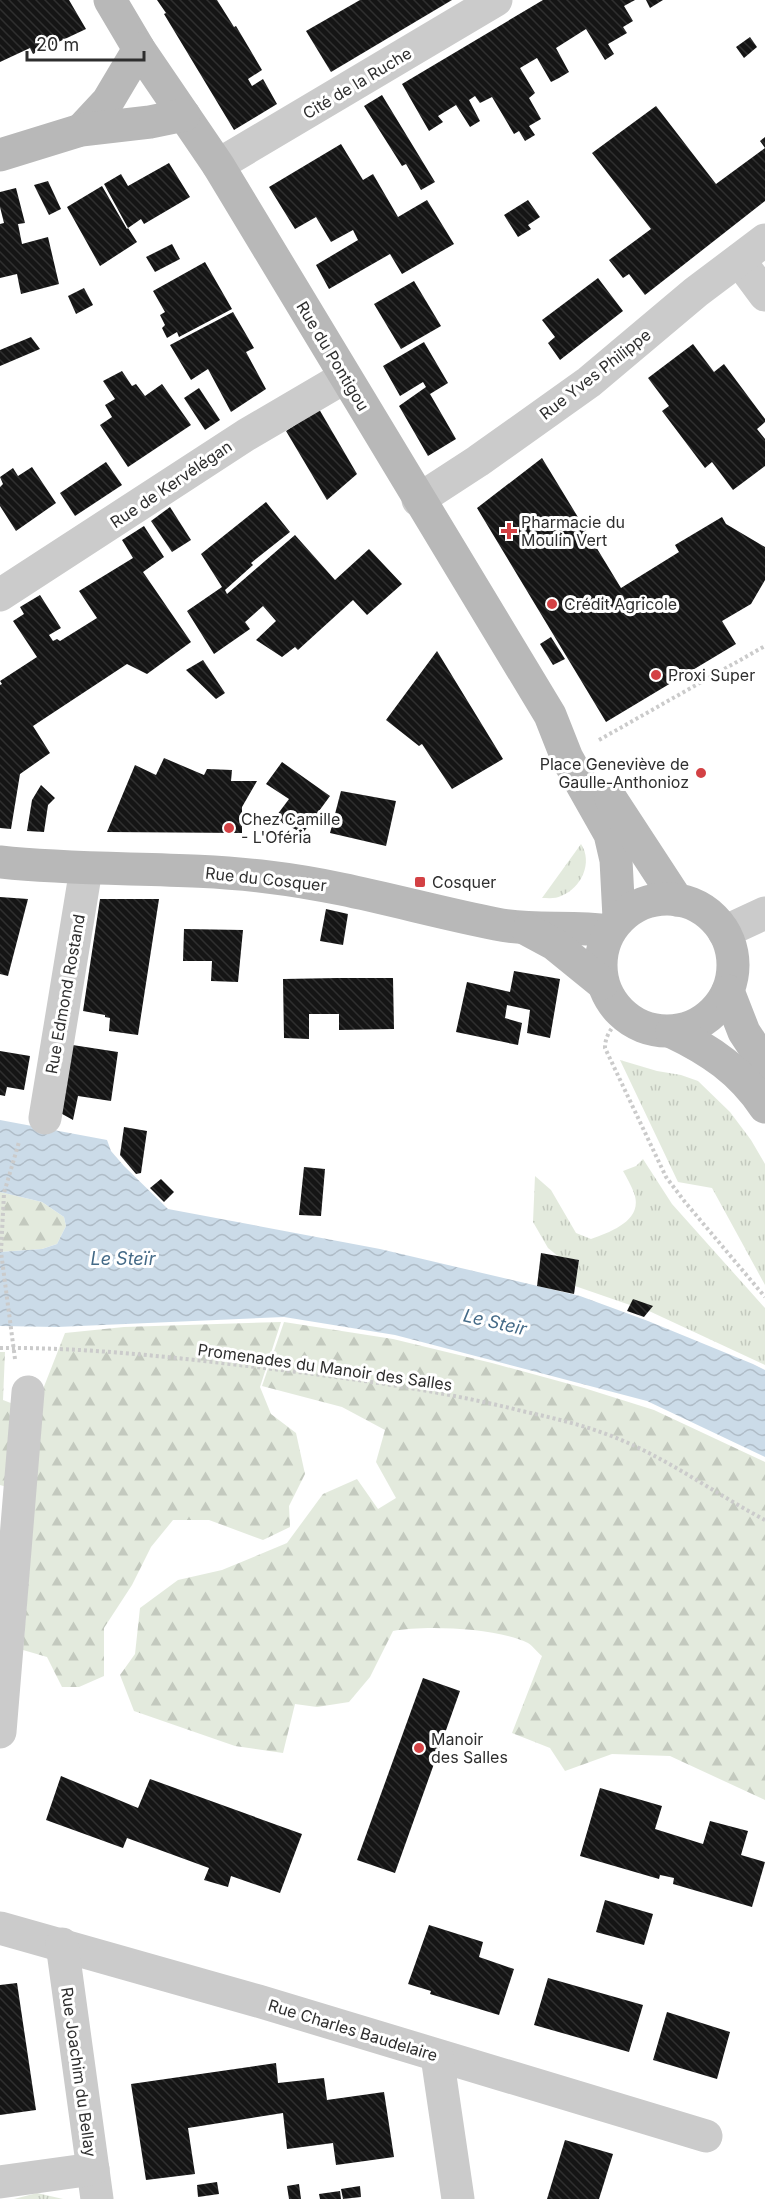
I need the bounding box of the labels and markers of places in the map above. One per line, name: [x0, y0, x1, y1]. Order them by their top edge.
place label: Pharmacie du Moulin Vert: [521, 512, 625, 550]
marker: Pharmacie du Moulin Vert: [502, 524, 516, 538]
place label: Crédit Agricole: [564, 594, 677, 614]
marker: Crédit Agricole: [545, 597, 559, 611]
place label: Proxi Super: [668, 665, 755, 685]
marker: Proxi Super: [649, 668, 663, 682]
place label: Place Geneviève de Gaulle-Anthonioz: [540, 754, 689, 792]
marker: Place Geneviève de Gaulle-Anthonioz: [694, 766, 708, 780]
place label: Chez Camille - L'Oféria: [241, 809, 340, 847]
marker: Chez Camille - L'Oféria: [222, 821, 236, 835]
place label: Cosquer: [432, 872, 496, 892]
marker: Cosquer: [413, 875, 427, 889]
place label: Manoir des Salles: [431, 1729, 508, 1767]
marker: Manoir des Salles: [412, 1741, 426, 1755]

